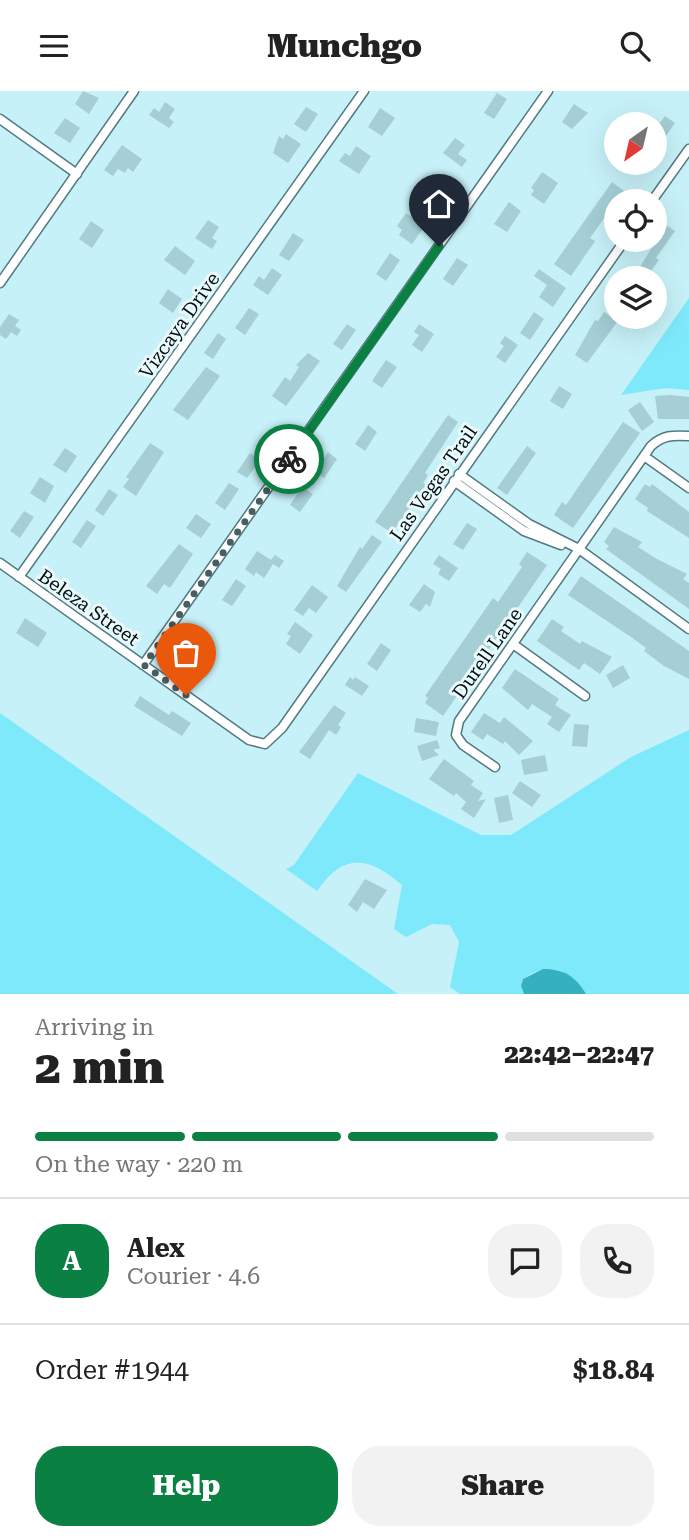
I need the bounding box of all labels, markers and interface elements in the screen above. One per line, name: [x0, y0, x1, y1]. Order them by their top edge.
icon: menu: [35, 27, 73, 65]
text: Munchgo: [267, 27, 422, 65]
icon: search: [616, 27, 654, 65]
north arrow: [604, 112, 667, 175]
map controls: [604, 112, 667, 329]
pin: [409, 174, 469, 246]
icon: home: [420, 185, 458, 223]
button: locate: [604, 189, 667, 252]
button: layers: [604, 266, 667, 329]
street label: Vizcaya Drive: [134, 268, 224, 383]
street label: Las Vegas Trail: [385, 421, 482, 545]
courier: [254, 424, 324, 494]
icon: bike: [270, 440, 308, 478]
street label: Beleza Street: [34, 564, 144, 651]
street label: Durell Lane: [448, 603, 527, 703]
pin: [156, 623, 216, 695]
icon: bag: [167, 634, 205, 672]
text: Arriving in: [35, 1014, 154, 1041]
text: 22:42–22:47: [504, 1039, 654, 1069]
text: 2 min: [35, 1040, 164, 1094]
text: On the way · 220 m: [35, 1151, 243, 1178]
button: chat: [488, 1224, 562, 1298]
button: phone: [580, 1224, 654, 1298]
text: Alex: [127, 1233, 185, 1263]
text: A: [63, 1246, 81, 1276]
text: Courier · 4.6: [127, 1263, 260, 1290]
text: Order #1944: [35, 1355, 189, 1385]
text: $18.84: [573, 1355, 654, 1385]
button: Help: [35, 1446, 338, 1526]
button: Share: [352, 1446, 654, 1526]

